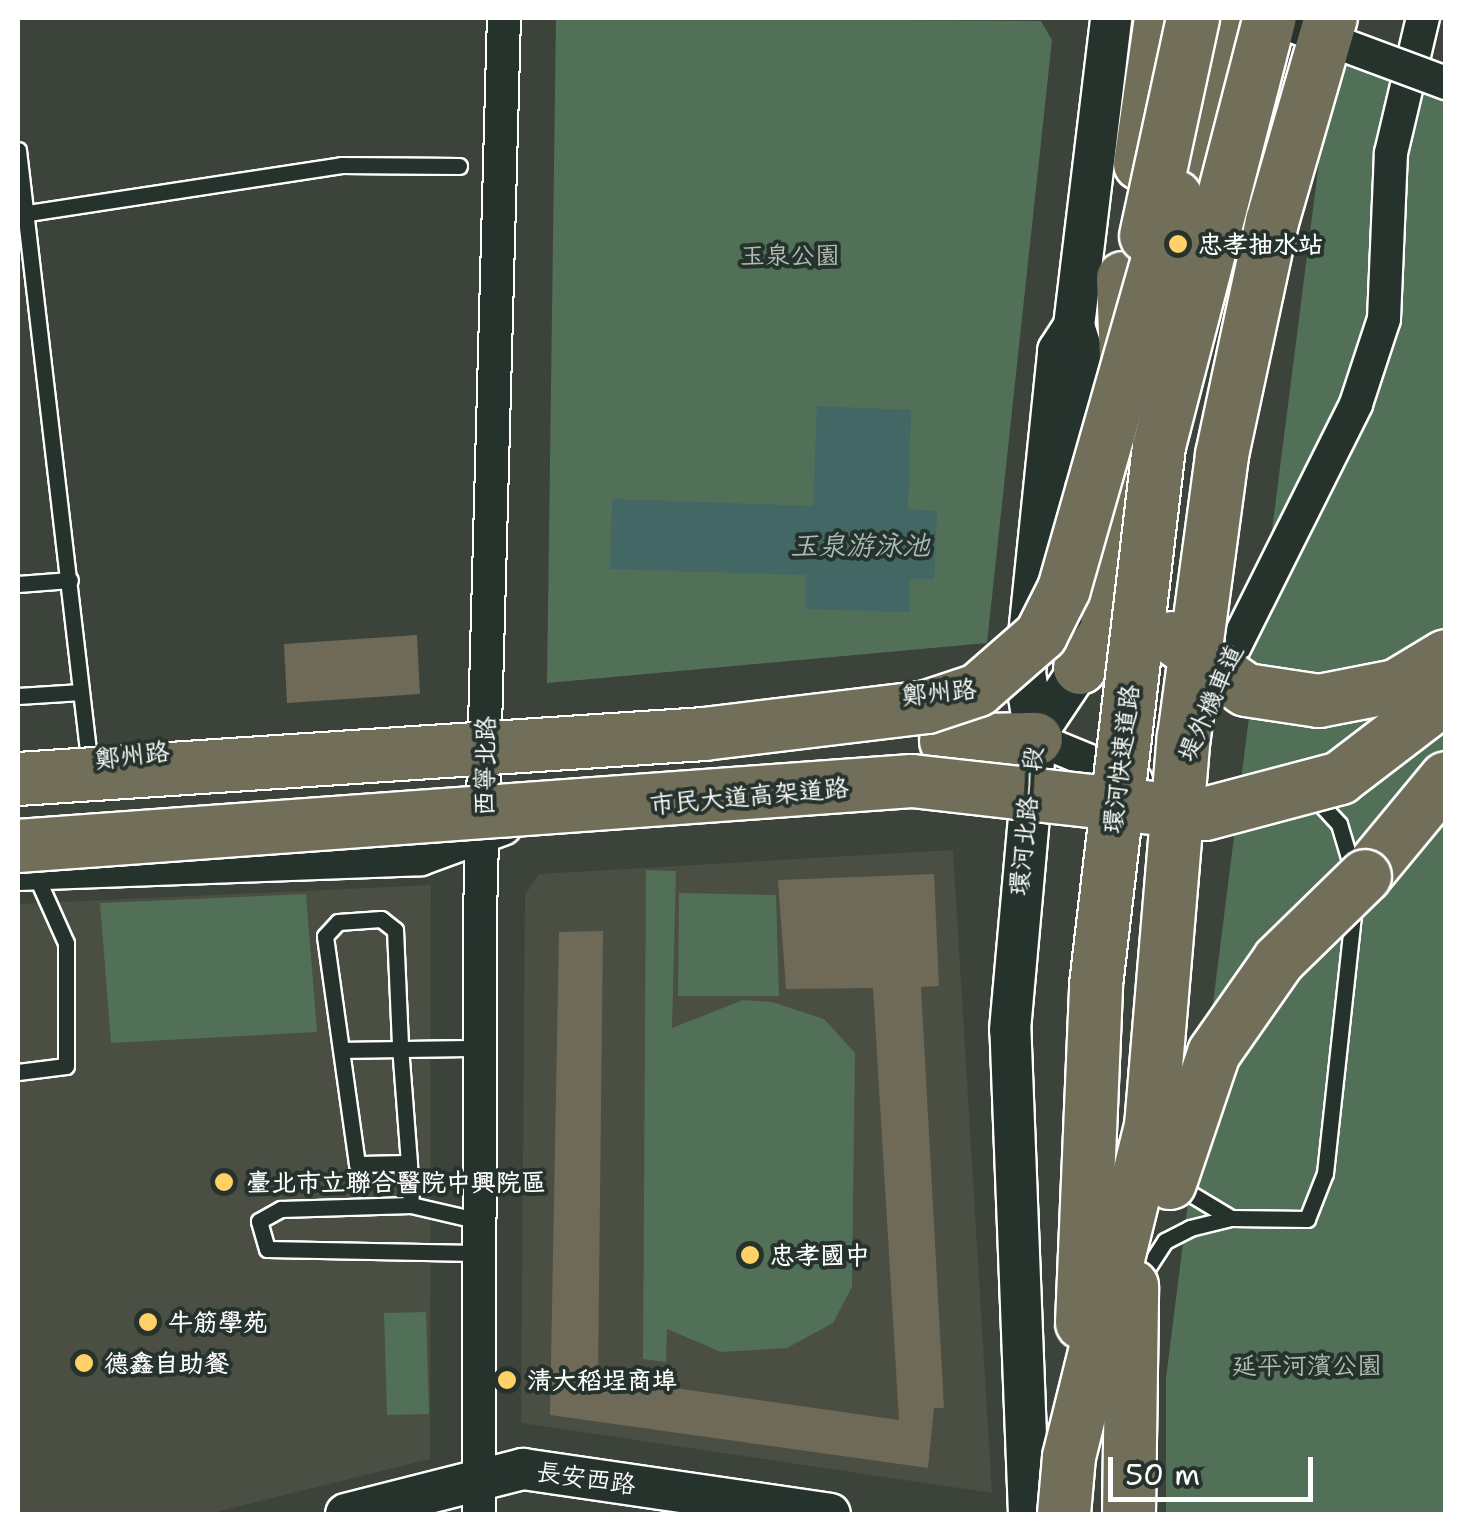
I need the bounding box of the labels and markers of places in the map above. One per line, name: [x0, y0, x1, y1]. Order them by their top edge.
place label: 忠孝抽水站: [1198, 229, 1323, 259]
marker: 忠孝抽水站: [1167, 233, 1189, 255]
place label: 臺北市立聯合醫院中興院區: [246, 1167, 546, 1197]
marker: 臺北市立聯合醫院中興院區: [211, 1169, 237, 1195]
place label: 忠孝國中: [770, 1240, 870, 1270]
marker: 忠孝國中: [739, 1244, 761, 1266]
place label: 牛筋學苑: [168, 1307, 268, 1337]
marker: 牛筋學苑: [137, 1311, 159, 1333]
place label: 德鑫自助餐: [104, 1348, 229, 1378]
marker: 德鑫自助餐: [73, 1352, 95, 1374]
place label: 清大稻埕商埠: [527, 1365, 677, 1395]
marker: 清大稻埕商埠: [496, 1369, 518, 1391]

